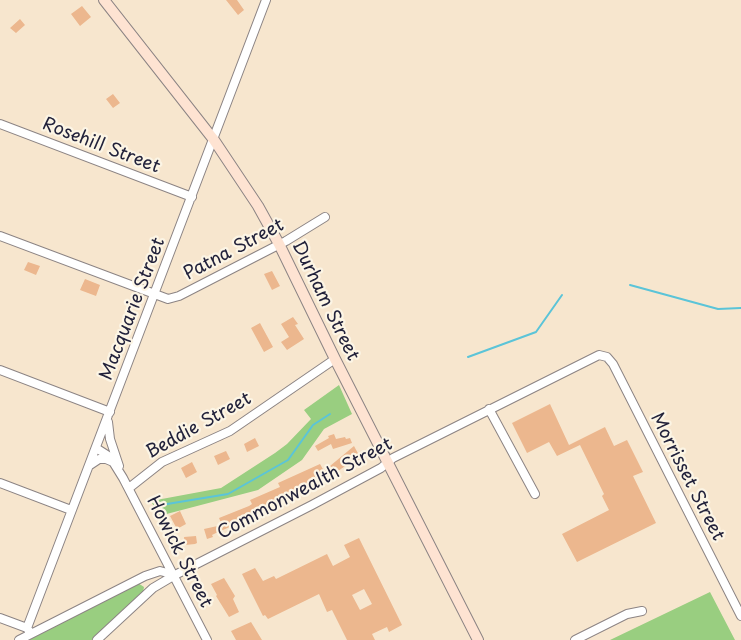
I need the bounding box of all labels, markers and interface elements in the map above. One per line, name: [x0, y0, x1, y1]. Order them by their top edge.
street label: Rosehill Street: [39, 114, 163, 178]
street label: Patna Street: [180, 215, 288, 285]
street label: Macquarie Street: [96, 235, 170, 383]
street label: Durham Street: [287, 238, 363, 364]
street label: Beddie Street: [143, 388, 255, 464]
street label: Morrisset Street: [645, 409, 729, 545]
street label: Commonwealth Street: [214, 434, 396, 544]
street label: Howick Street: [142, 493, 216, 611]

